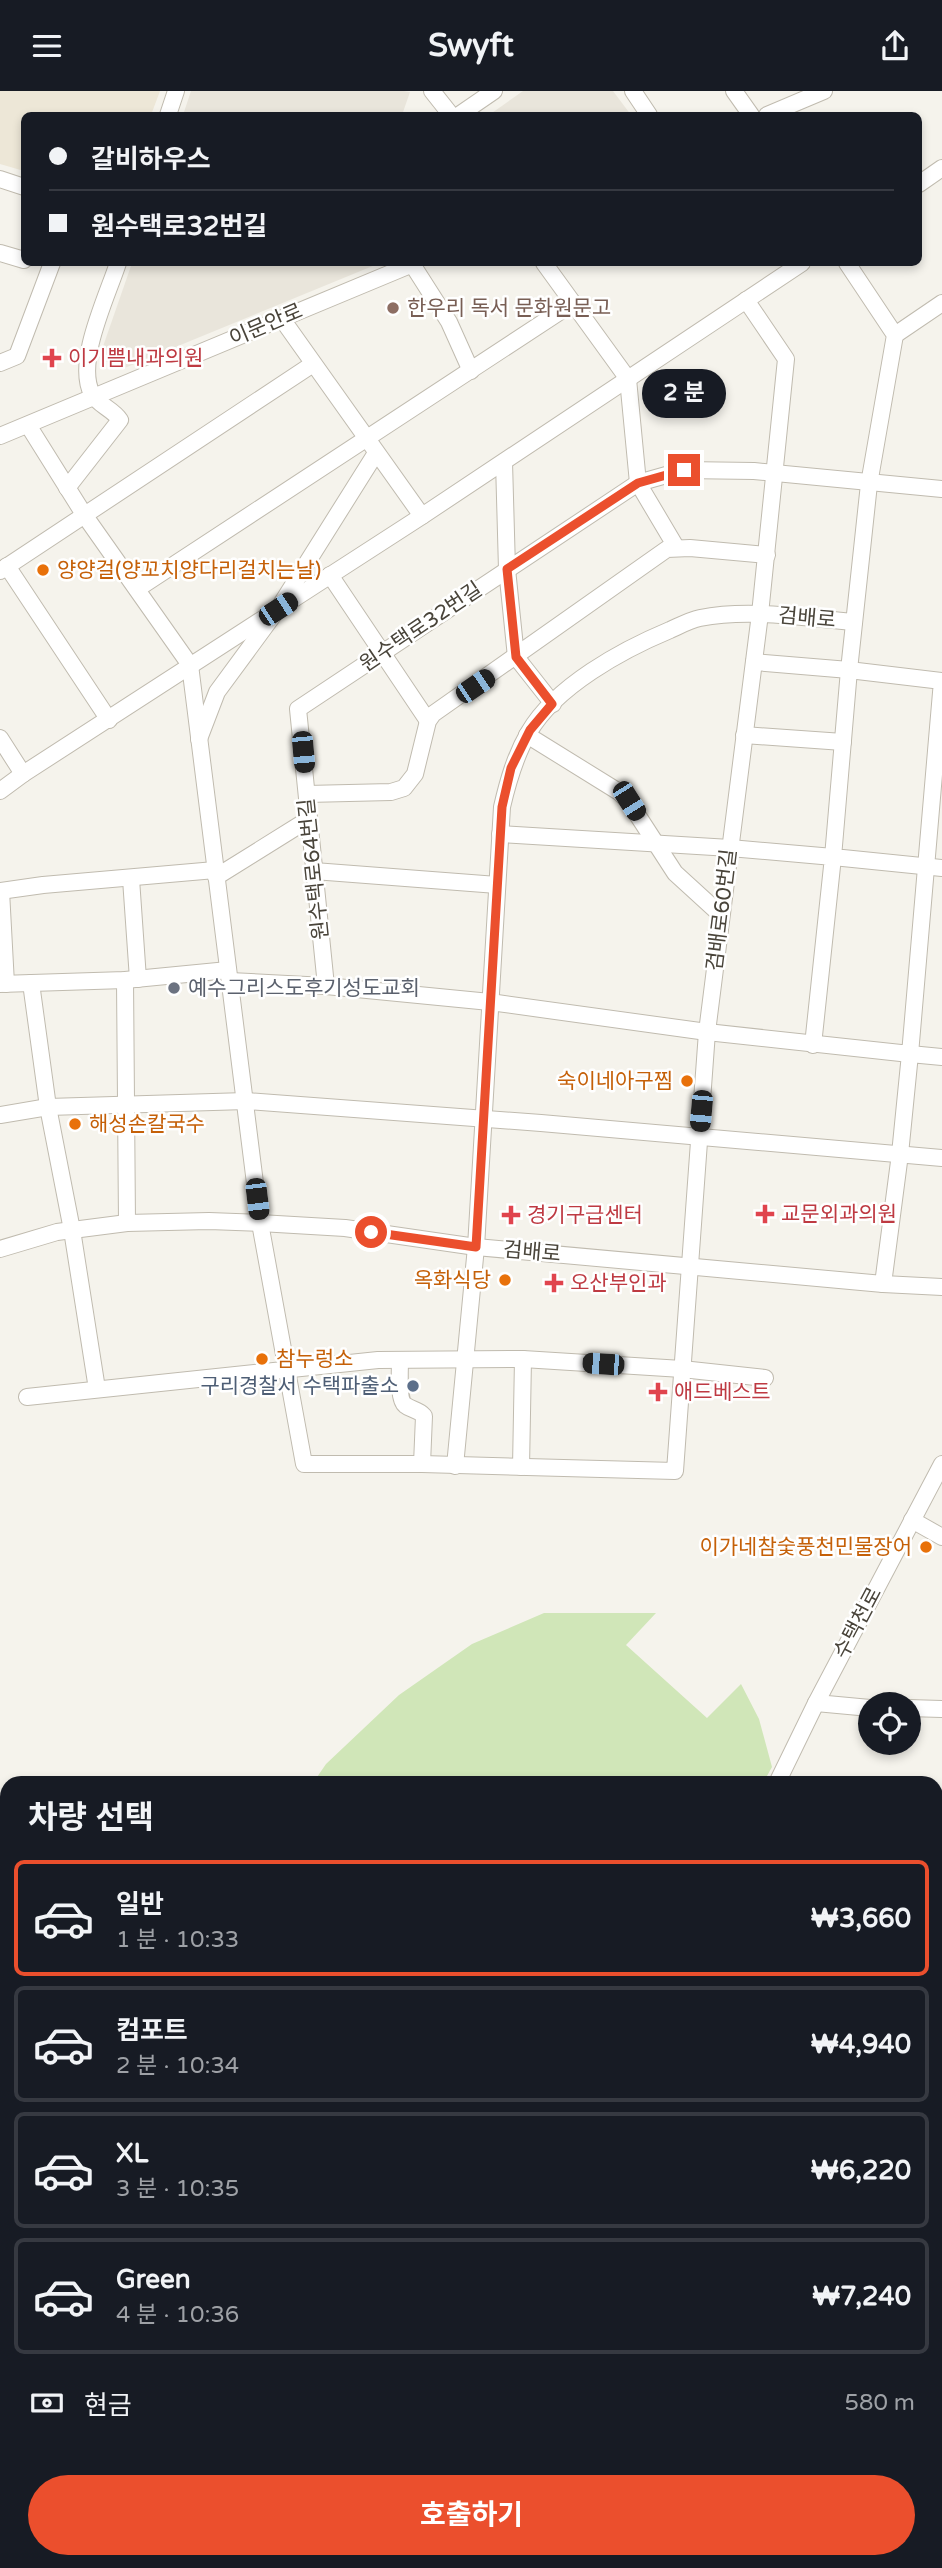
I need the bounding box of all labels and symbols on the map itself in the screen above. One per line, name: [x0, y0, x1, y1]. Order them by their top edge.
place label: 한우리 독서 문화원문고: [407, 296, 611, 321]
street label: 이문안로: [226, 298, 306, 352]
marker: 한우리 독서 문화원문고: [385, 300, 401, 316]
place label: 이기쁨내과의원: [68, 346, 203, 371]
marker: 이기쁨내과의원: [42, 348, 62, 368]
callout: 2 분: [642, 369, 726, 417]
route end: [668, 454, 700, 486]
place label: 양양걸(양꼬치양다리걸치는날): [57, 558, 321, 583]
marker: 양양걸(양꼬치양다리걸치는날): [35, 562, 51, 578]
street label: 원수택로32번길: [355, 577, 487, 677]
car: [255, 589, 302, 629]
street label: 검배로: [777, 603, 837, 633]
car: [452, 666, 499, 706]
car: [291, 730, 316, 774]
car: [609, 778, 650, 824]
street label: 원수택로64번길: [294, 797, 334, 941]
street label: 검배로60번길: [702, 847, 742, 973]
place label: 예수그리스도후기성도교회: [188, 976, 420, 1001]
marker: 예수그리스도후기성도교회: [166, 980, 182, 996]
place label: 숙이네아구찜: [557, 1069, 673, 1094]
marker: 숙이네아구찜: [679, 1073, 695, 1089]
car: [689, 1089, 714, 1133]
place label: 해성손칼국수: [89, 1112, 205, 1137]
marker: 해성손칼국수: [67, 1116, 83, 1132]
car: [245, 1177, 270, 1221]
place label: 교문외과의원: [781, 1202, 897, 1227]
place label: 경기구급센터: [527, 1203, 643, 1228]
marker: 교문외과의원: [755, 1204, 775, 1224]
marker: 경기구급센터: [501, 1205, 521, 1225]
route start: [355, 1216, 387, 1248]
street label: 검배로: [502, 1237, 562, 1267]
place label: 옥화식당: [414, 1268, 491, 1293]
place label: 오산부인과: [570, 1271, 667, 1296]
marker: 옥화식당: [497, 1272, 513, 1288]
marker: 오산부인과: [544, 1273, 564, 1293]
place label: 참누렁소: [276, 1347, 353, 1372]
marker: 참누렁소: [254, 1351, 270, 1367]
car: [582, 1352, 625, 1376]
place label: 구리경찰서 수택파출소: [200, 1374, 399, 1399]
marker: 구리경찰서 수택파출소: [405, 1378, 421, 1394]
place label: 애드베스트: [674, 1380, 771, 1405]
marker: 애드베스트: [648, 1382, 668, 1402]
place label: 이가네참숯풍천민물장어: [699, 1535, 912, 1560]
marker: 이가네참숯풍천민물장어: [918, 1539, 934, 1555]
street label: 수택천로: [829, 1583, 887, 1663]

